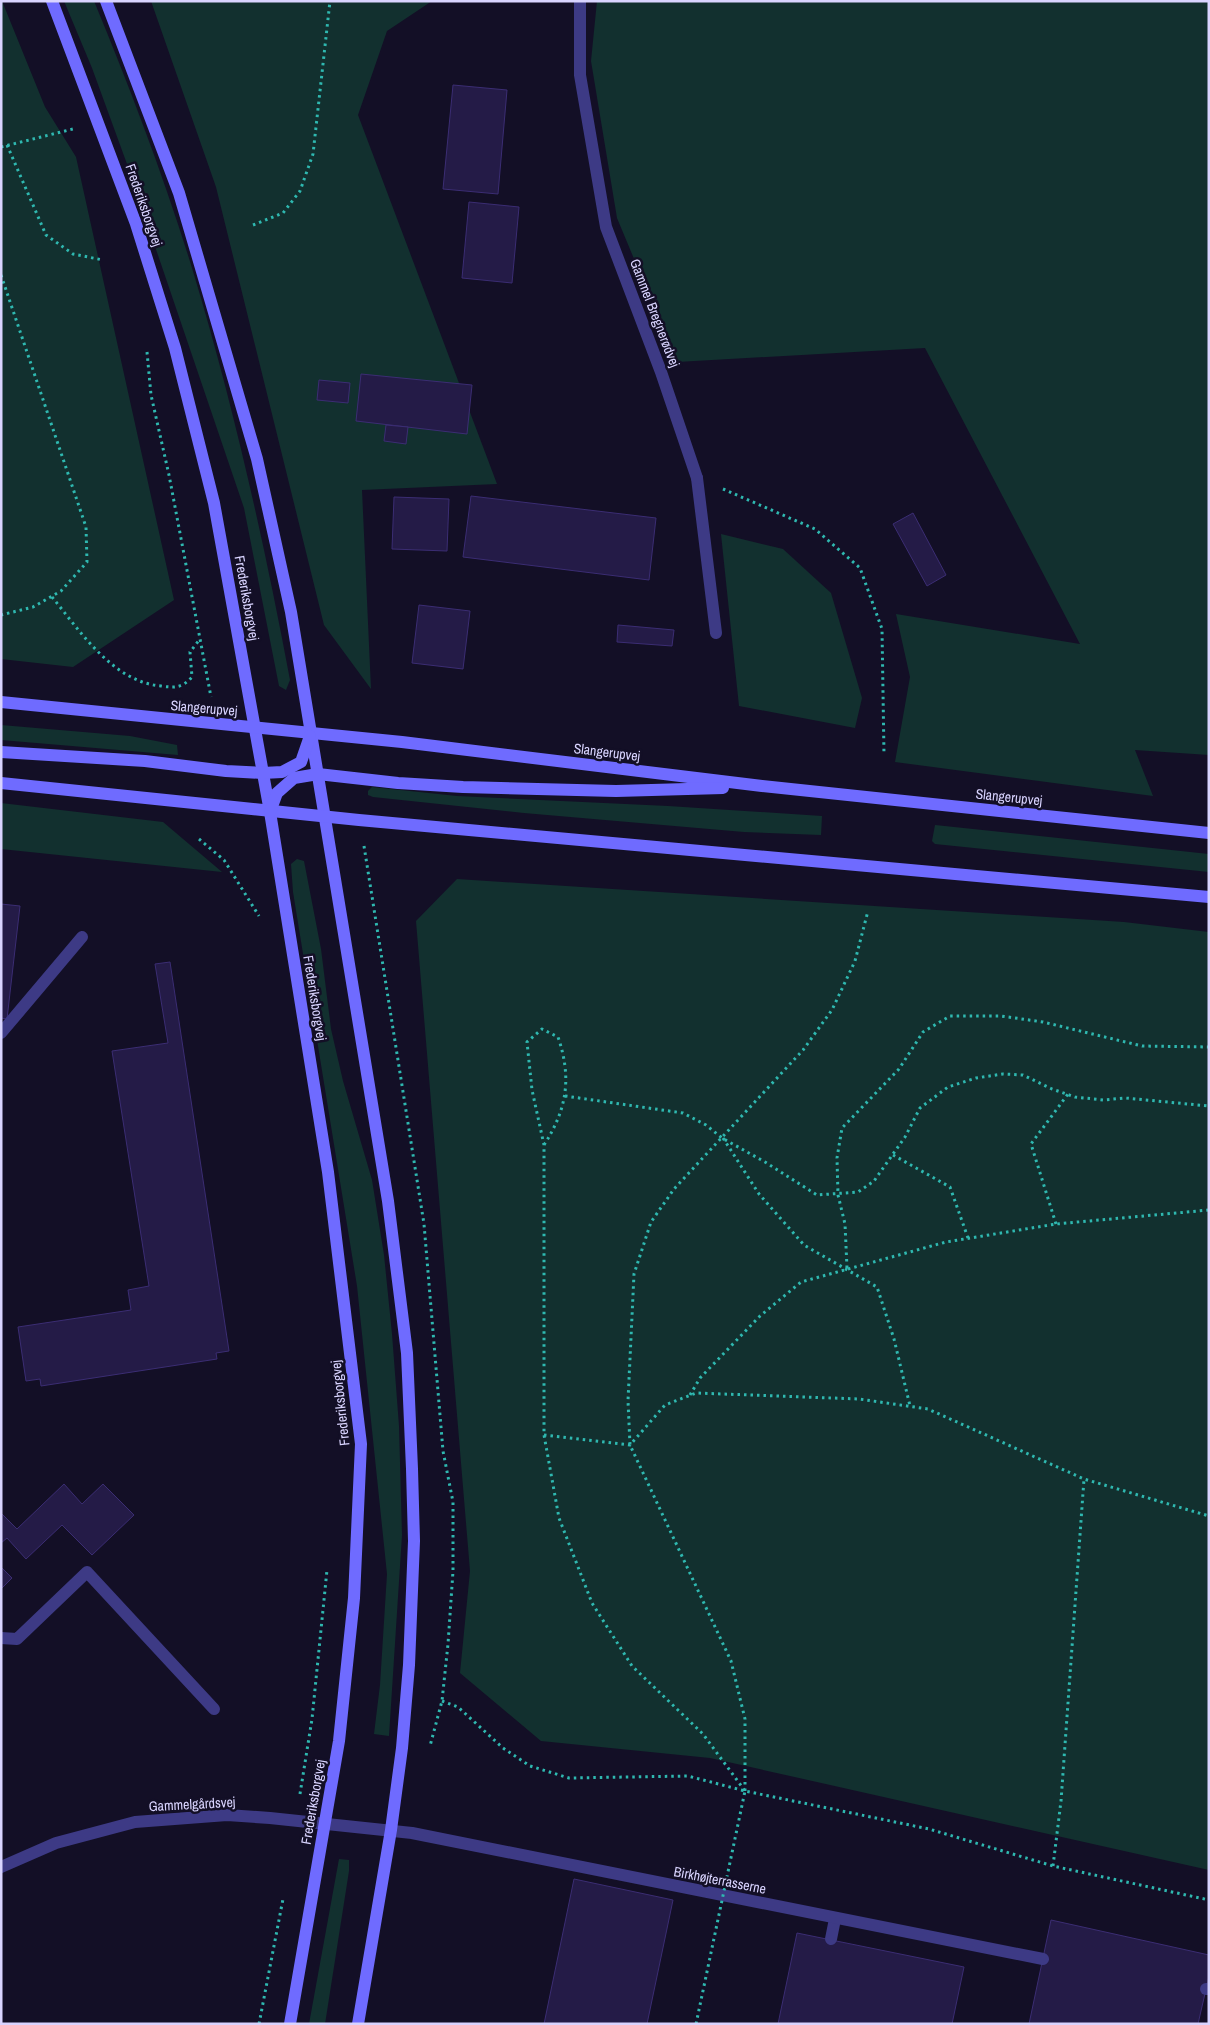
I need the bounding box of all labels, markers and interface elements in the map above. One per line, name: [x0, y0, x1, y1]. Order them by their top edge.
street label: Frederiksborgvej: [121, 161, 167, 249]
street label: Gammel Bregnerødvej: [626, 256, 684, 370]
street label: Frederiksborgvej: [231, 554, 263, 642]
street label: Slangerupvej: [170, 696, 238, 720]
street label: Slangerupvej: [573, 739, 641, 765]
street label: Slangerupvej: [975, 785, 1043, 809]
street label: Frederiksborgvej: [299, 954, 331, 1042]
street label: Frederiksborgvej: [327, 1359, 353, 1447]
street label: Frederiksborgvej: [297, 1758, 329, 1846]
street label: Gammelgårdsvej: [148, 1793, 236, 1815]
street label: Birkhøjterrasserne: [672, 1862, 768, 1898]

